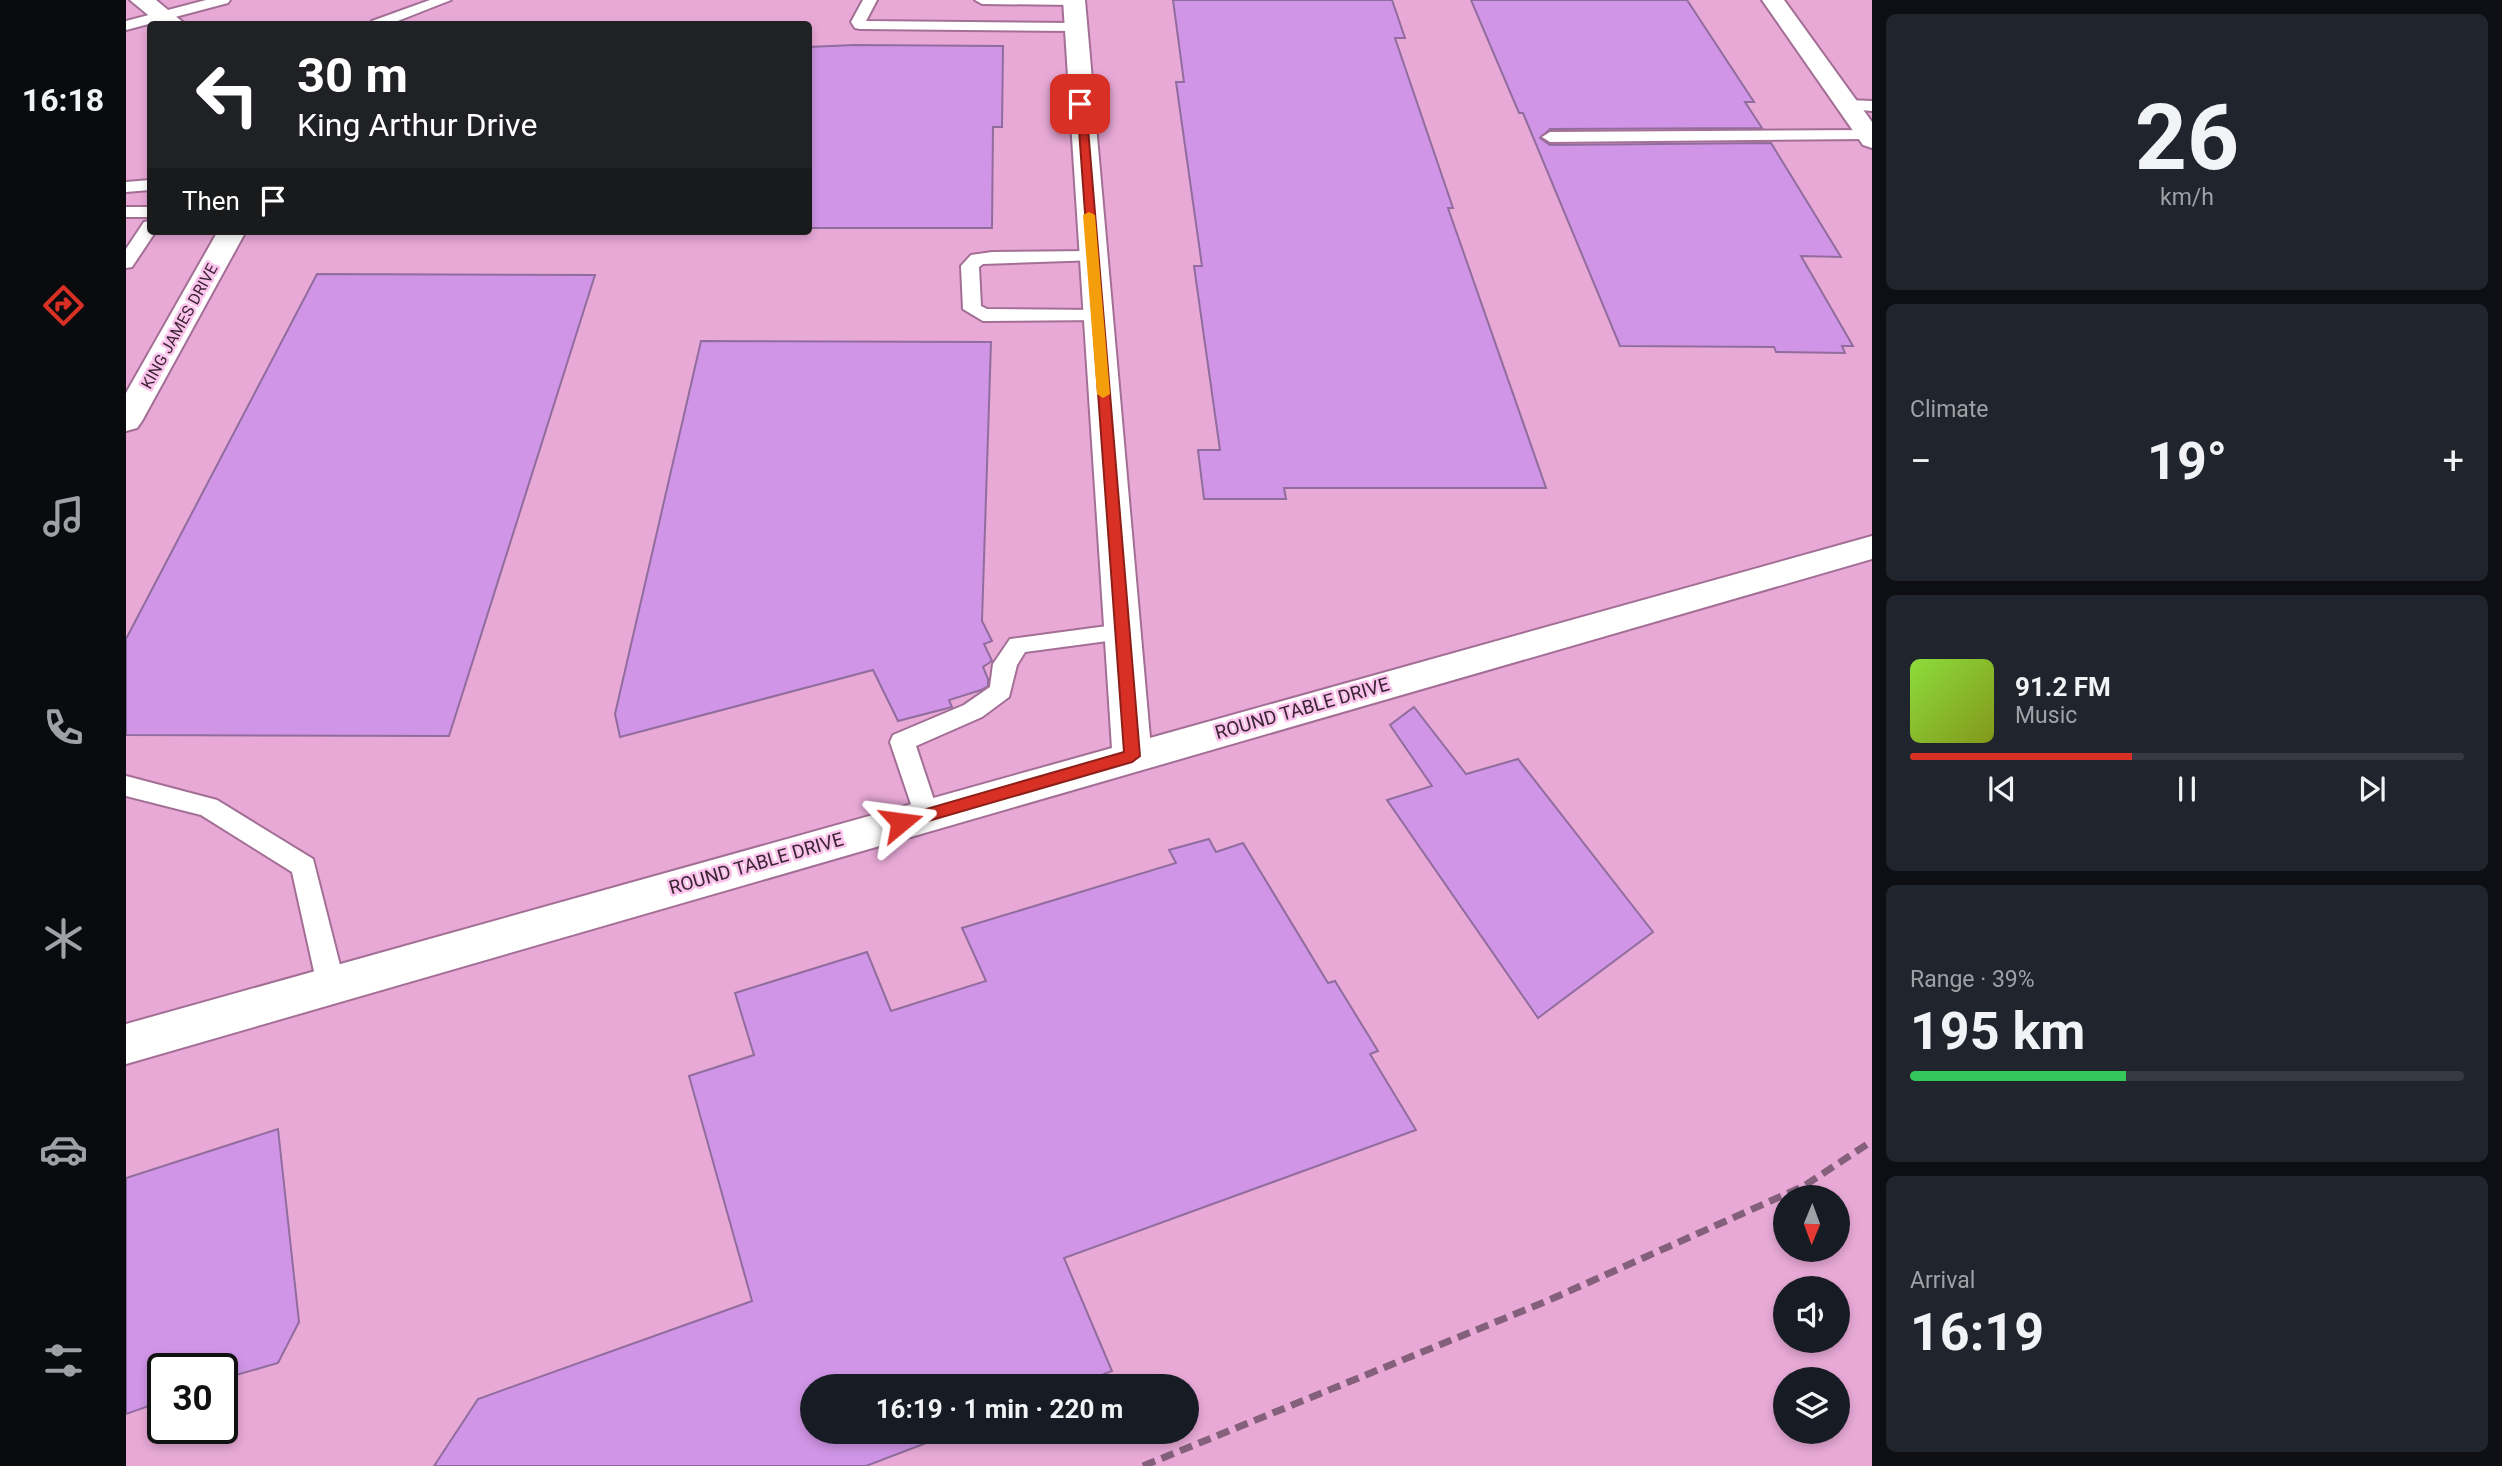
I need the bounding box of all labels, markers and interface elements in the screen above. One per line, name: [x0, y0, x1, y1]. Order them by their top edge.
text: 30 m: [297, 47, 408, 104]
icon: left: [182, 49, 273, 140]
pin: [1050, 74, 1110, 134]
text: 16:18: [22, 81, 104, 119]
icon: arrive: [1061, 85, 1099, 123]
text: 26: [2135, 85, 2239, 191]
text: King Arthur Drive: [297, 106, 537, 144]
icon: arrive: [254, 182, 292, 220]
text: km/h: [2160, 184, 2214, 211]
text: Then: [182, 186, 240, 216]
street label: KING JAMES DRIVE: [137, 260, 222, 392]
icon: directions: [39, 281, 88, 330]
text: Climate: [1910, 396, 1989, 423]
text: 19°: [2147, 431, 2227, 492]
text: −: [1910, 439, 1932, 483]
text: +: [2442, 439, 2464, 483]
icon: music: [39, 492, 88, 541]
text: 91.2 FM: [2015, 672, 2111, 702]
street label: ROUND TABLE DRIVE: [1212, 673, 1392, 744]
text: Music: [2015, 702, 2077, 729]
icon: phone: [39, 703, 88, 752]
icon: previous: [1983, 770, 2021, 808]
icon: pause: [2168, 770, 2206, 808]
icon: next: [2353, 770, 2391, 808]
position arrow: [864, 785, 938, 859]
street label: ROUND TABLE DRIVE: [666, 828, 846, 899]
icon: climate: [39, 914, 88, 963]
text: Range · 39%: [1910, 966, 2035, 993]
text: 195 km: [1910, 1001, 2085, 1062]
icon: car: [39, 1125, 88, 1174]
north arrow: [1773, 1185, 1850, 1262]
map controls: [1773, 1185, 1850, 1444]
text: Arrival: [1910, 1267, 1975, 1294]
button: sound: [1773, 1276, 1850, 1353]
text: 16:19: [1910, 1302, 2044, 1363]
icon: filters: [39, 1336, 88, 1385]
speed limit sign: 30: [147, 1353, 238, 1444]
button: layers: [1773, 1367, 1850, 1444]
text: 16:19 · 1 min · 220 m: [876, 1394, 1123, 1424]

